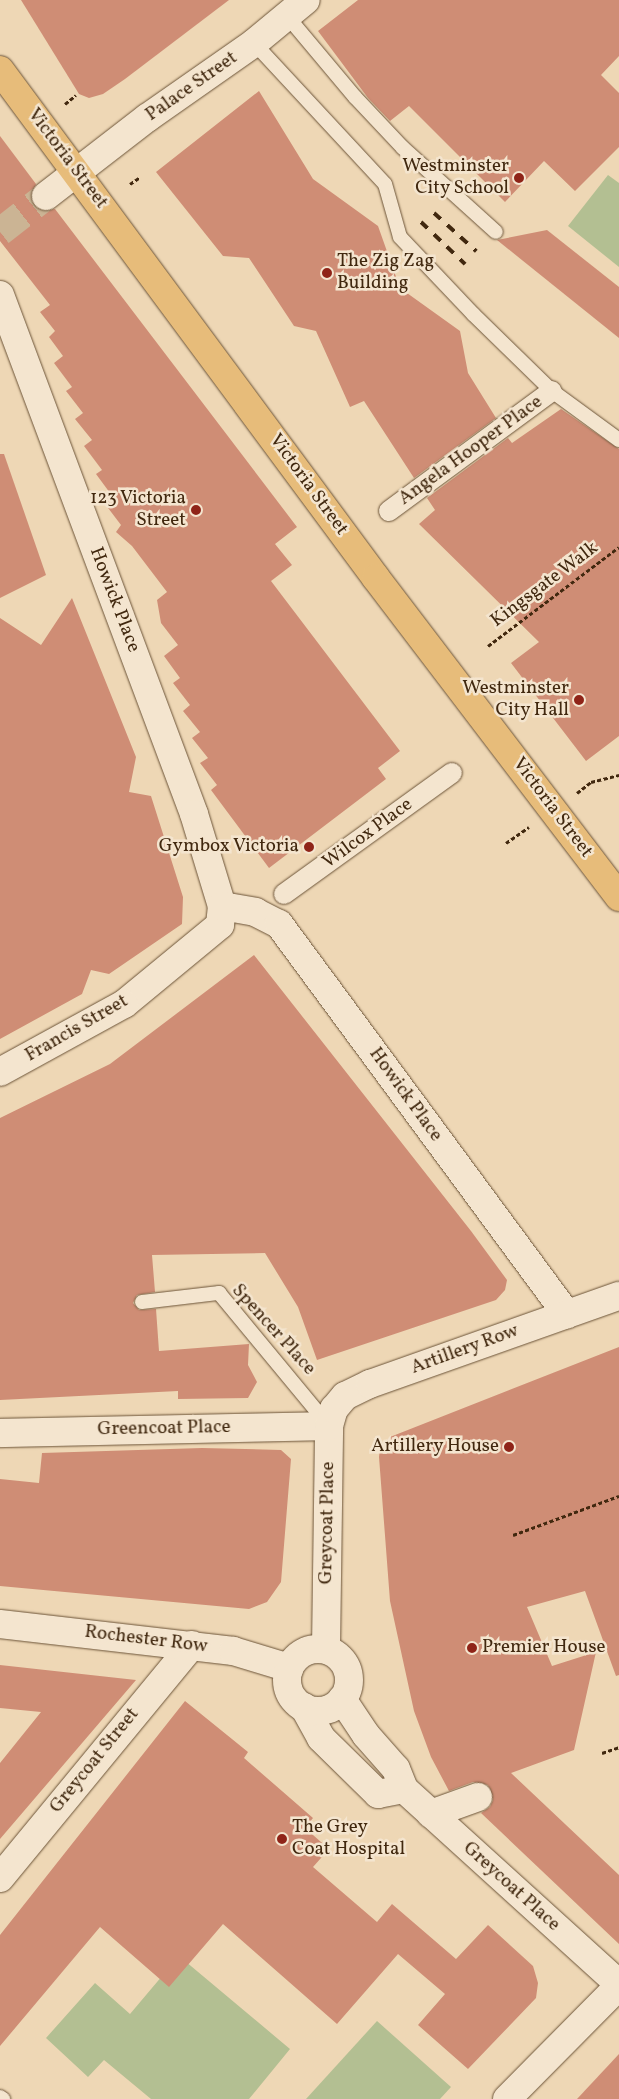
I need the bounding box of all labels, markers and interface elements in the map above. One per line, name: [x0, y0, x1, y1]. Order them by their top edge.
street label: Palace Street: [142, 47, 242, 127]
street label: Victoria Street: [22, 104, 112, 214]
place label: Westminster City School: [402, 156, 509, 200]
marker: Westminster City School: [513, 172, 525, 184]
place label: The Zig Zag Building: [337, 251, 434, 295]
marker: The Zig Zag Building: [321, 267, 333, 279]
street label: Angela Hooper Place: [395, 391, 547, 511]
street label: Victoria Street: [264, 430, 352, 540]
place label: 123 Victoria Street: [89, 488, 186, 532]
marker: 123 Victoria Street: [190, 504, 202, 516]
street label: Kingsgate Walk: [487, 537, 603, 633]
street label: Howick Place: [84, 544, 144, 656]
place label: Westminster City Hall: [462, 678, 569, 722]
marker: Westminster City Hall: [573, 694, 585, 706]
street label: Victoria Street: [507, 753, 597, 863]
street label: Wilcox Place: [319, 794, 417, 874]
place label: Gymbox Victoria: [158, 836, 299, 858]
marker: Gymbox Victoria: [303, 841, 315, 853]
street label: Francis Street: [22, 990, 132, 1068]
street label: Howick Place: [363, 1044, 447, 1146]
street label: Spencer Place: [226, 1280, 320, 1380]
street label: Artillery Row: [408, 1320, 522, 1380]
street label: Greencoat Place: [97, 1416, 231, 1442]
place label: Artillery House: [371, 1436, 499, 1458]
marker: Artillery House: [503, 1441, 515, 1453]
street label: Greycoat Place: [316, 1461, 340, 1585]
street label: Rochester Row: [83, 1621, 209, 1659]
place label: Premier House: [482, 1637, 606, 1659]
marker: Premier House: [466, 1642, 478, 1654]
street label: Greycoat Street: [46, 1704, 144, 1818]
place label: The Grey Coat Hospital: [292, 1817, 405, 1861]
marker: The Grey Coat Hospital: [276, 1833, 288, 1845]
street label: Greycoat Place: [458, 1837, 564, 1937]

